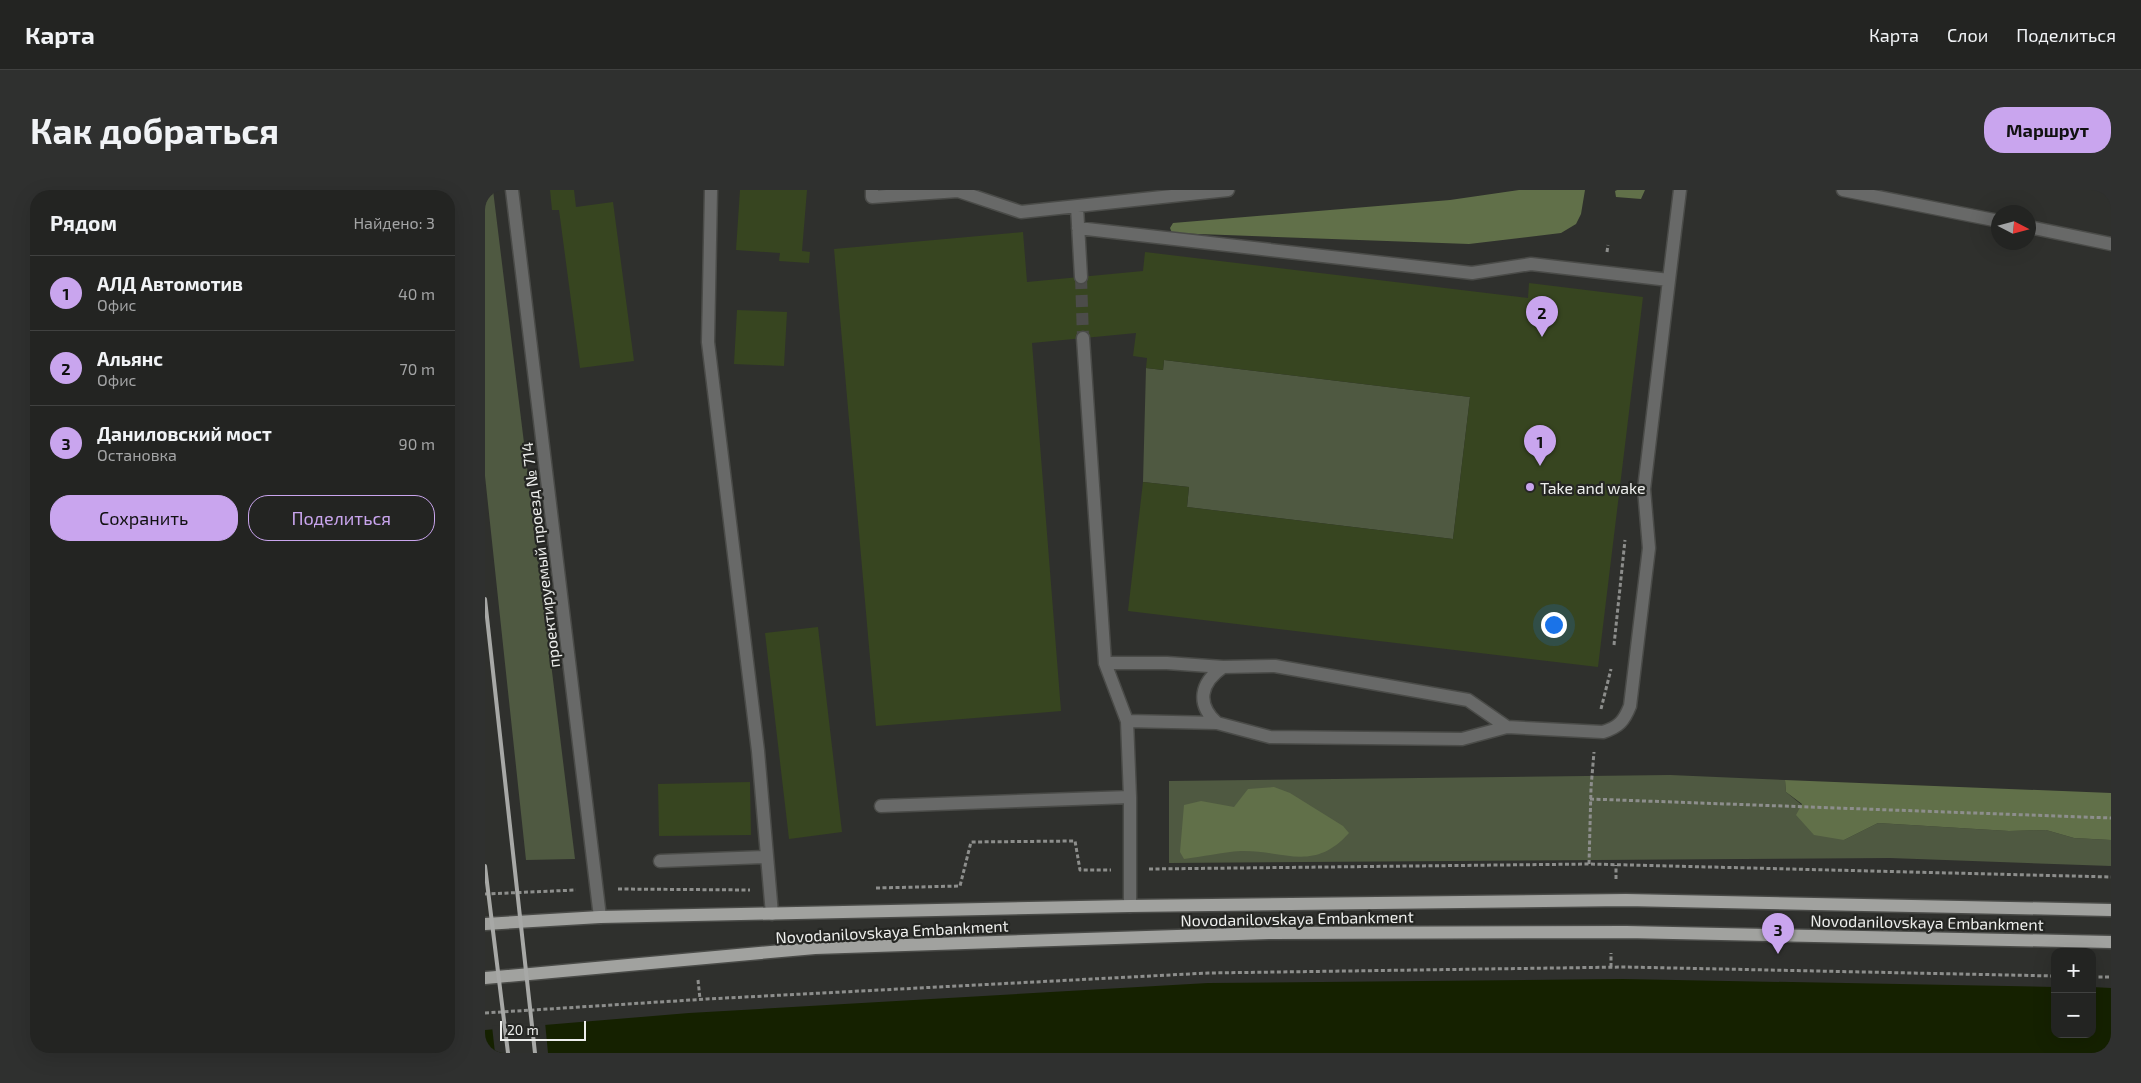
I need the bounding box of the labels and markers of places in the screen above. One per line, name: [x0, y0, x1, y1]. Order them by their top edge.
pin: 2: [1526, 296, 1558, 337]
pin: 1: [1524, 425, 1556, 466]
place label: Take and wake: [1540, 478, 1646, 497]
marker: Take and wake: [1524, 481, 1536, 493]
pin: 3: [1762, 913, 1794, 954]

